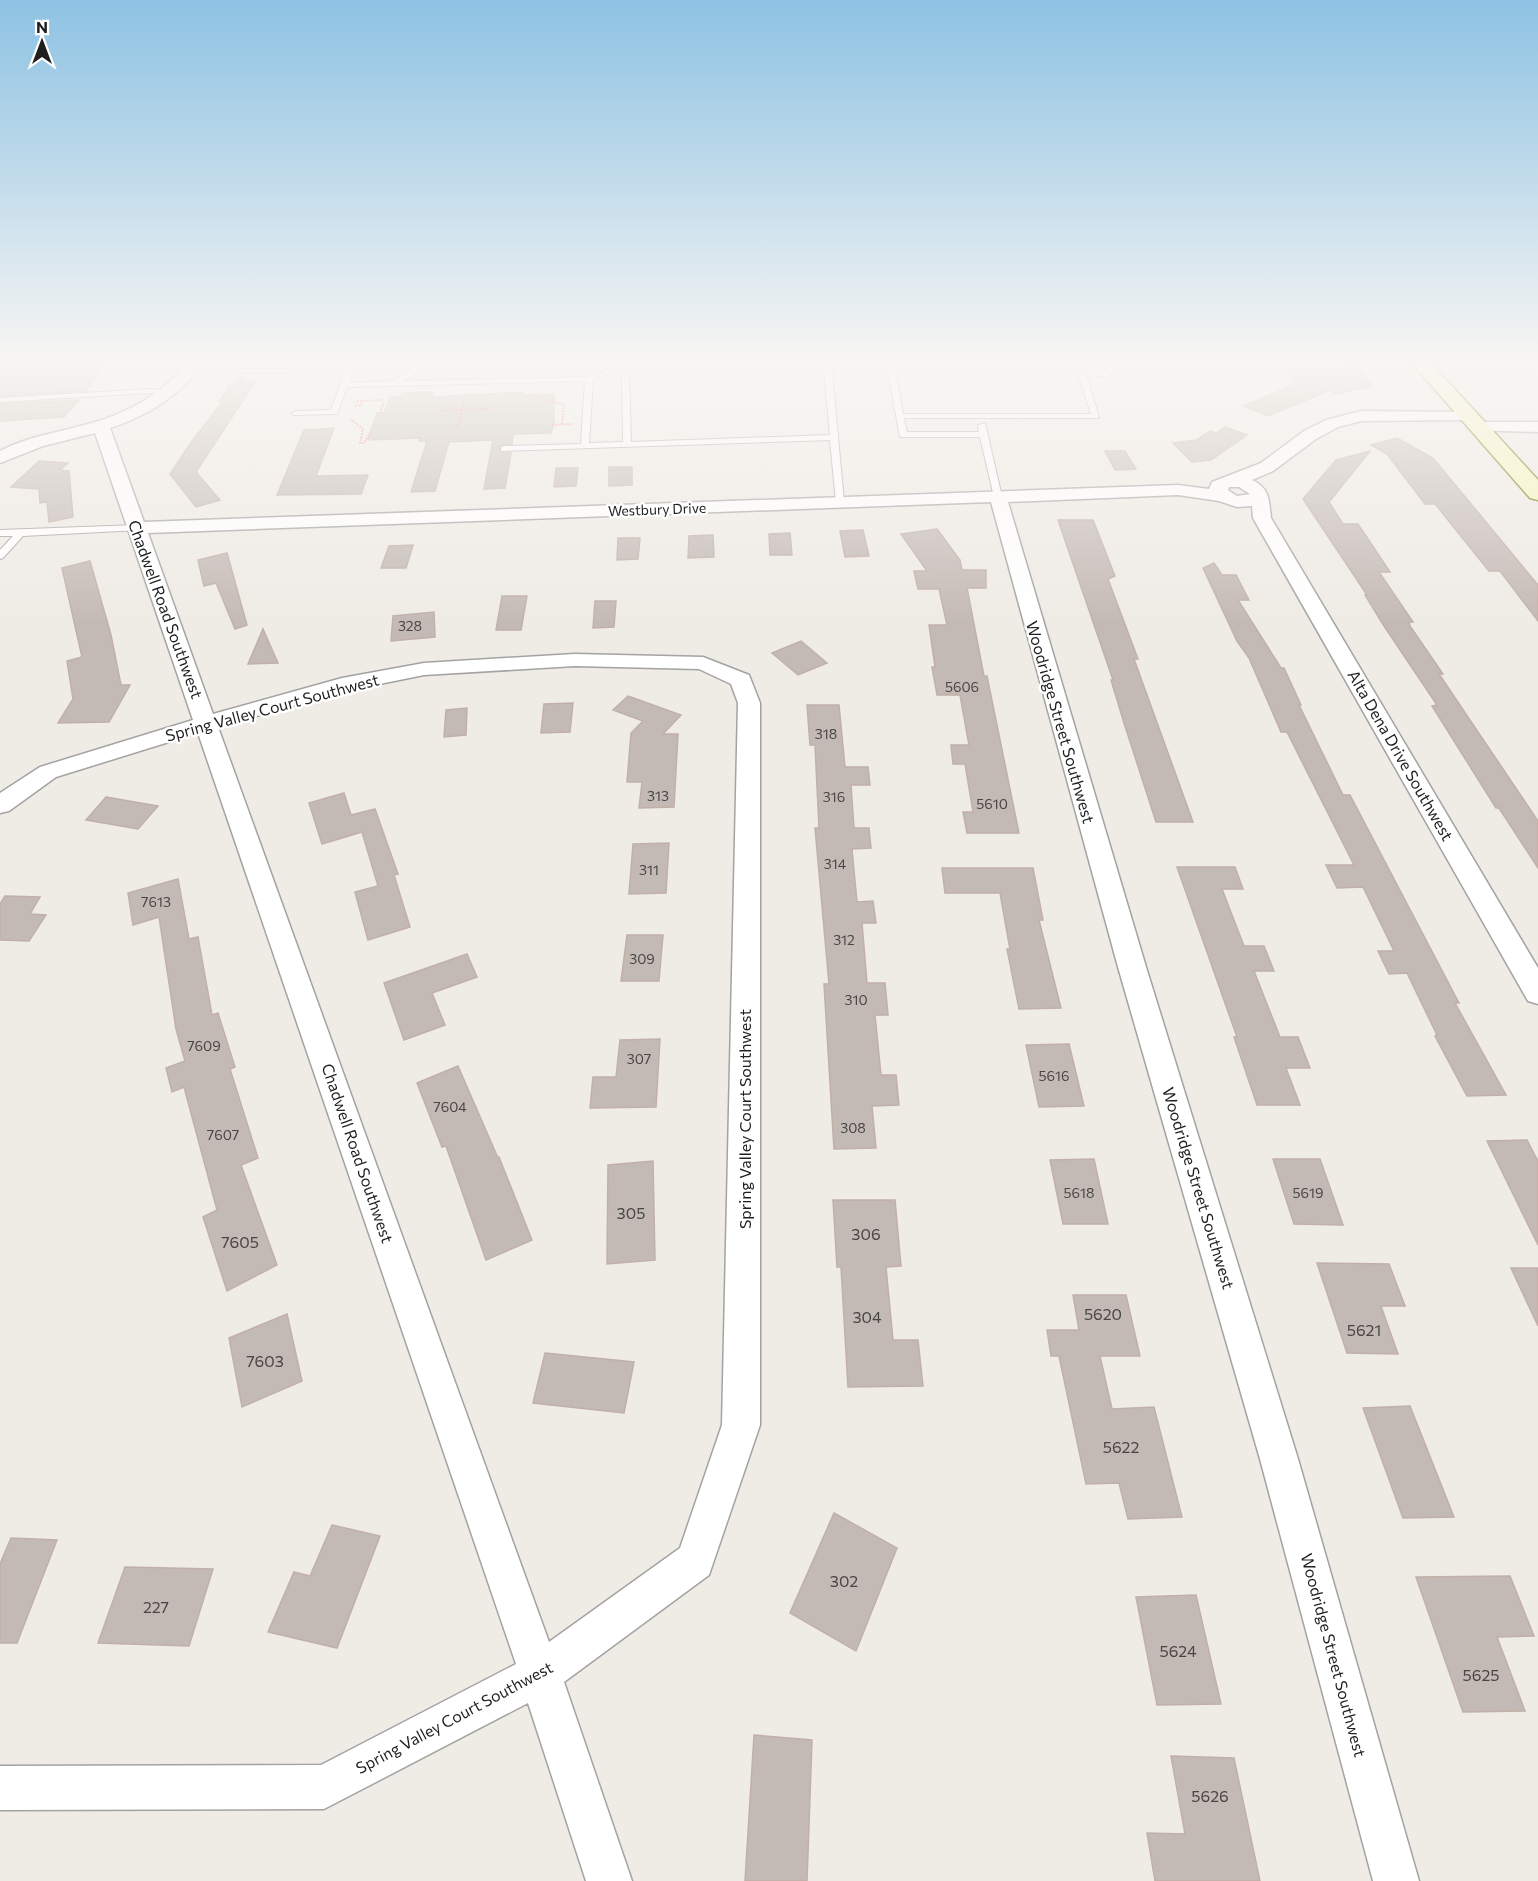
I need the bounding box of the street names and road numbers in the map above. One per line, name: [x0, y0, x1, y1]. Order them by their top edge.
street label: Westbury Drive: [608, 499, 706, 519]
street label: Chadwell Road Southwest: [125, 517, 207, 701]
street label: Woodridge Street Southwest: [1023, 619, 1099, 826]
street label: Alta Dena Drive Southwest: [1344, 666, 1458, 844]
street label: Spring Valley Court Southwest: [163, 669, 381, 745]
street label: Spring Valley Court Southwest: [735, 1009, 754, 1229]
street label: Chadwell Road Southwest: [318, 1061, 398, 1246]
street label: Woodridge Street Southwest: [1159, 1085, 1239, 1292]
street label: Woodridge Street Southwest: [1298, 1551, 1370, 1759]
street label: Spring Valley Court Southwest: [352, 1657, 556, 1777]

